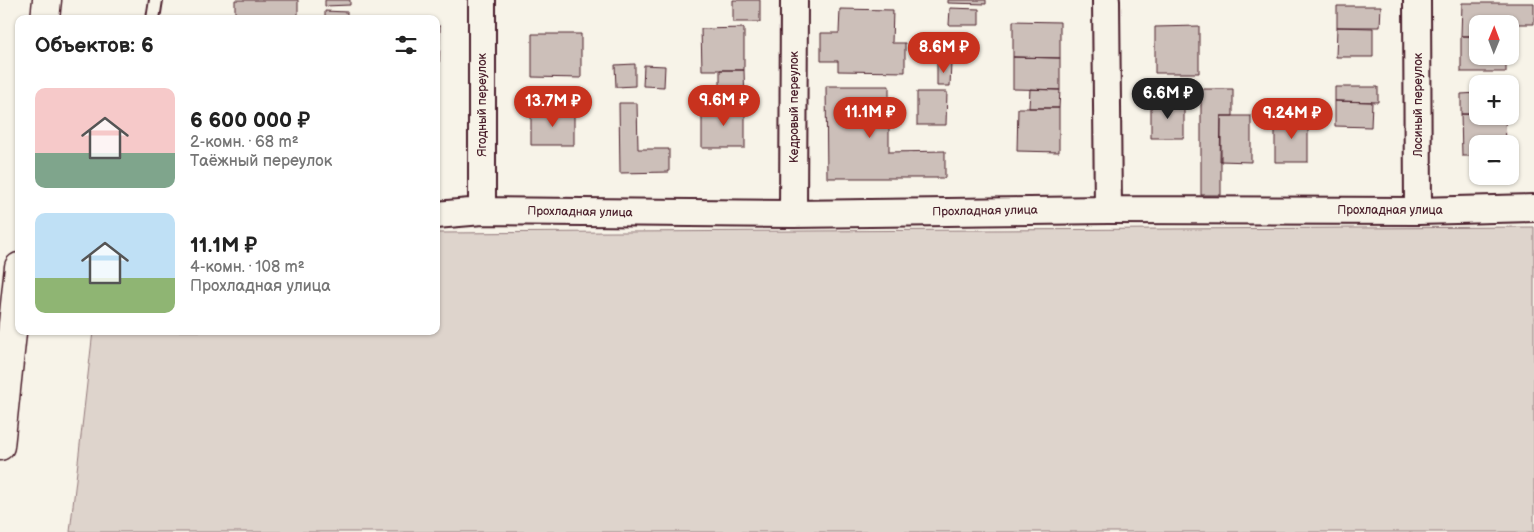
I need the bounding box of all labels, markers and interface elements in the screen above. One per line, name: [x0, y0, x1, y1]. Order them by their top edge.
north arrow: [1469, 15, 1519, 65]
map controls: [1469, 15, 1519, 185]
icon: filters: [392, 31, 420, 59]
pin: 8.6M ₽: [903, 32, 985, 74]
text: Объектов: 6: [35, 33, 154, 58]
text: 8.6M ₽: [919, 38, 969, 57]
street label: Кедровый переулок: [787, 50, 802, 163]
street label: Лосиный переулок: [1411, 52, 1426, 158]
street label: Ягодный переулок: [475, 53, 490, 157]
button: +: [1469, 75, 1519, 125]
pin: 6.6M ₽: [1127, 78, 1209, 120]
pin: 9.6M ₽: [683, 84, 765, 127]
text: 6.6M ₽: [1143, 84, 1193, 103]
pin: 13.7M ₽: [507, 86, 599, 128]
text: 9.6M ₽: [699, 91, 749, 110]
text: 13.7M ₽: [525, 92, 581, 111]
pin: 11.1M ₽: [824, 96, 916, 139]
pin: 9.24M ₽: [1246, 98, 1338, 140]
text: 11.1M ₽: [844, 103, 896, 122]
text: 9.24M ₽: [1263, 104, 1321, 123]
icon: home: [75, 108, 135, 168]
text: 6 600 000 ₽: [190, 108, 310, 133]
text: 2-комн. · 68 m²: [190, 133, 299, 152]
button: −: [1469, 135, 1519, 185]
text: Таёжный переулок: [190, 152, 332, 171]
street label: Прохладная улица: [932, 203, 1038, 219]
street label: Прохладная улица: [1337, 203, 1443, 218]
street label: Прохладная улица: [527, 204, 633, 220]
icon: home: [75, 233, 135, 293]
text: 11.1M ₽: [190, 233, 257, 258]
text: 4-комн. · 108 m²: [190, 258, 305, 277]
text: Прохладная улица: [190, 277, 331, 296]

